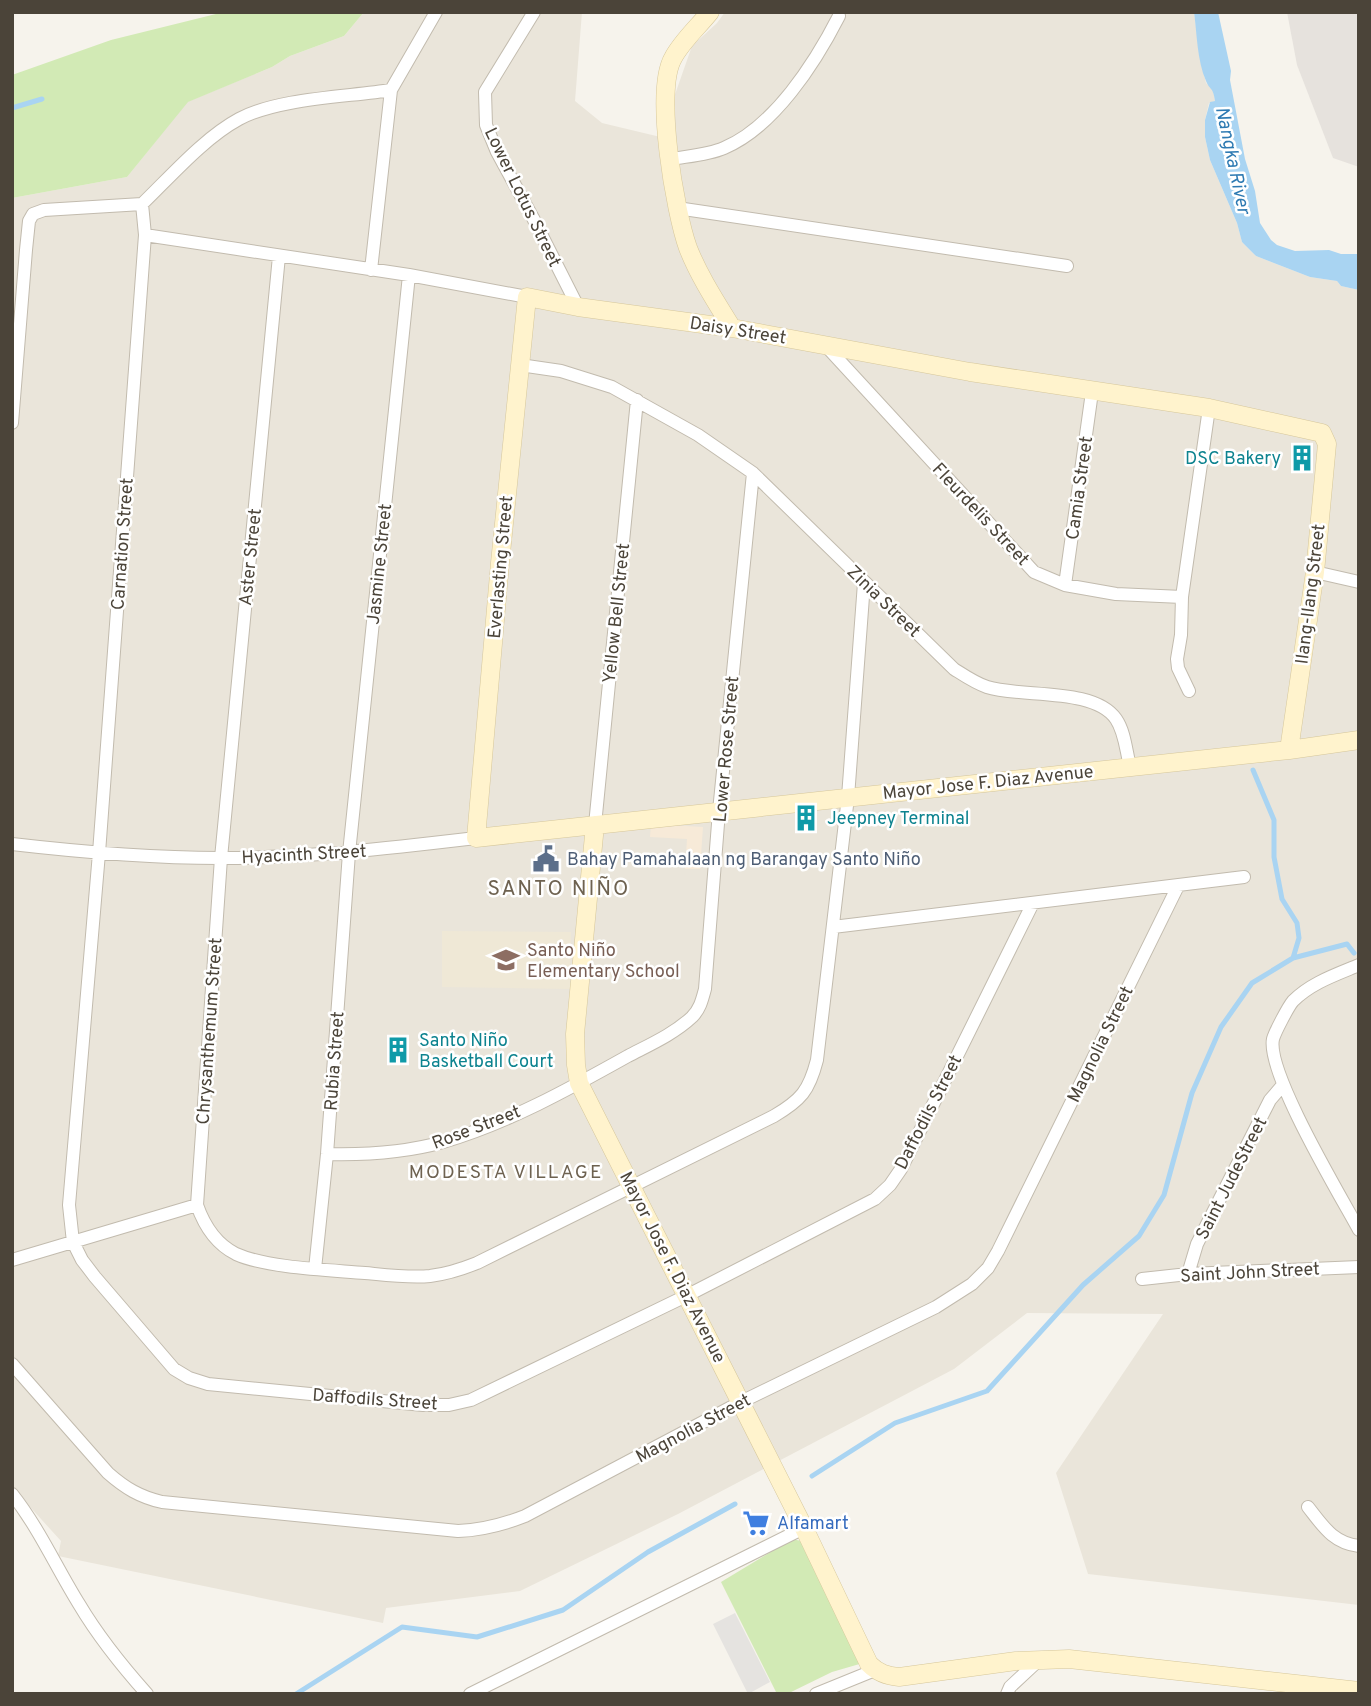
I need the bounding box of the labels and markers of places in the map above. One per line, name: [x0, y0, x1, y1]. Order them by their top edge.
building icon: DSC Bakery: [1287, 443, 1317, 473]
place label: DSC Bakery: [1185, 448, 1281, 471]
building icon: Jeepney Terminal: [791, 803, 821, 833]
place label: Jeepney Terminal: [827, 808, 969, 831]
public building icon: Bahay Pamahalaan ng Barangay Santo Niño: [531, 844, 561, 874]
place label: Bahay Pamahalaan ng Barangay Santo Niño: [567, 849, 921, 872]
place label: Santo Niño Elementary School: [527, 940, 680, 984]
school or university icon: Santo Niño Elementary School: [491, 945, 521, 975]
place label: Santo Niño Basketball Court: [419, 1030, 553, 1074]
building icon: Santo Niño Basketball Court: [383, 1035, 413, 1065]
supermarket icon: Alfamart: [741, 1508, 771, 1538]
place label: Alfamart: [777, 1513, 849, 1536]

